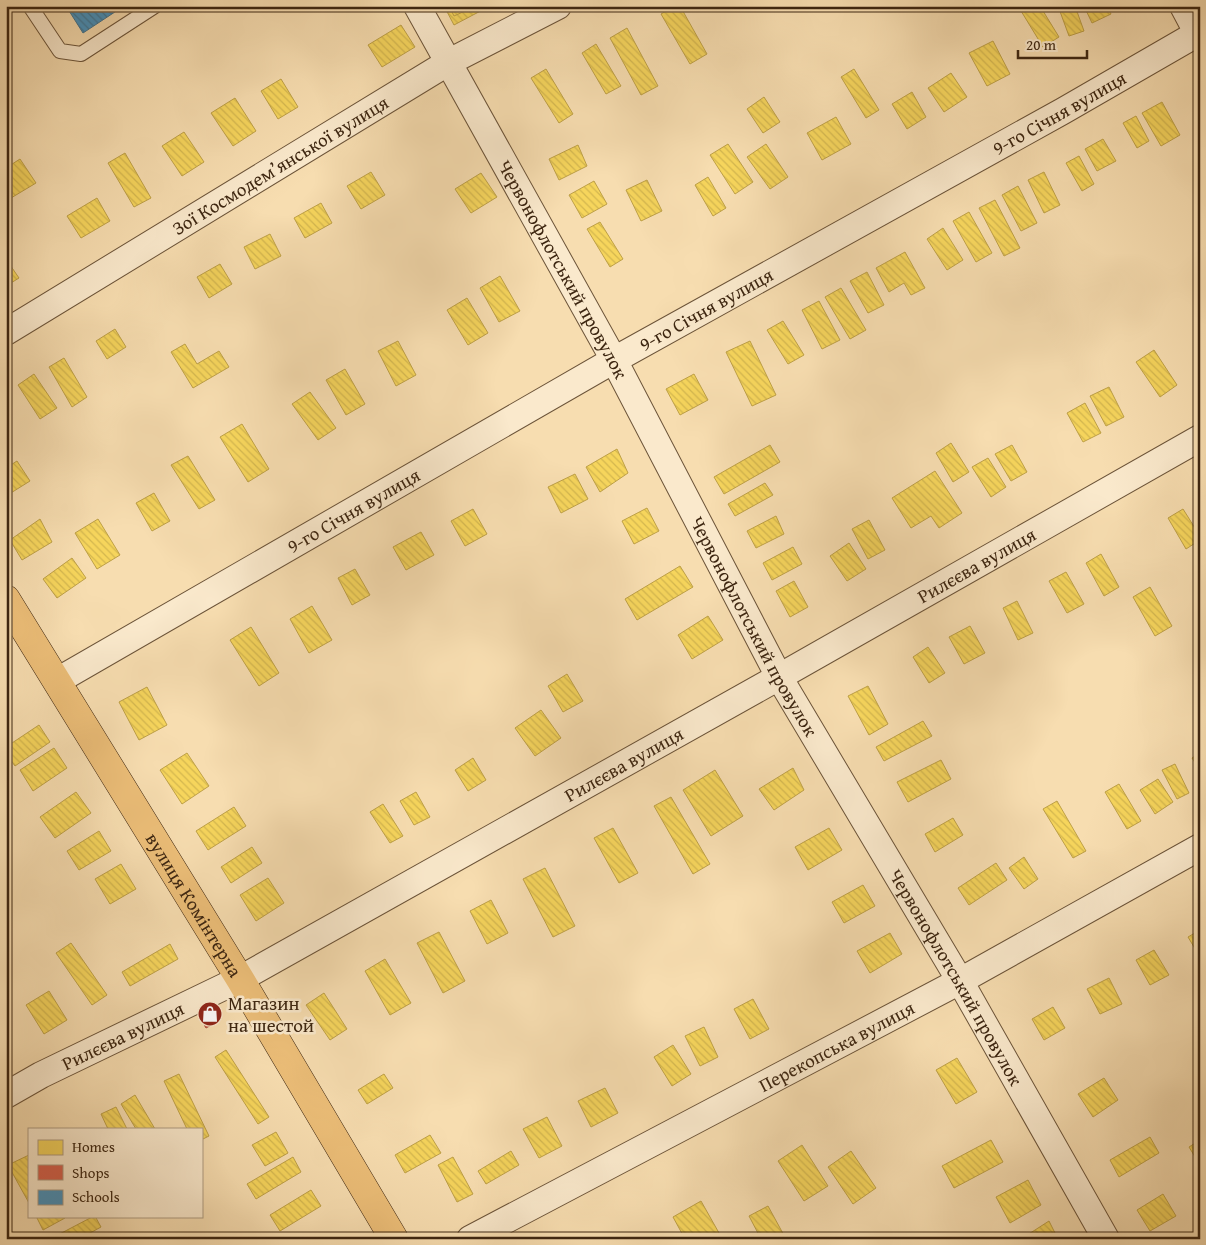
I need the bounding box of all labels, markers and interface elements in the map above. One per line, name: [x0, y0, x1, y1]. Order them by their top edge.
scale bar: [1018, 28, 1087, 60]
text: 20 m: [1026, 34, 1057, 55]
street label: 9-го Січня вулиця: [987, 63, 1131, 162]
street label: Зої Космодем’янської вулиця: [167, 88, 394, 242]
street label: Червонофлотський провулок: [491, 154, 635, 384]
street label: 9-го Січня вулиця: [634, 260, 778, 358]
street label: 9-го Січня вулиця: [282, 461, 425, 560]
street label: Червонофлотський провулок: [684, 511, 825, 742]
street label: Рилєєва вулиця: [912, 520, 1041, 610]
street label: Рилєєва вулиця: [559, 719, 689, 809]
street label: вулиця Комінтерна: [139, 827, 249, 982]
street label: Червонофлотський провулок: [882, 863, 1030, 1091]
place label: Магазин на шестой: [228, 989, 314, 1039]
street label: Перекопська вулиця: [753, 993, 920, 1099]
street label: Рилєєва вулиця: [57, 994, 189, 1077]
shop icon: Магазин на шестой: [197, 1001, 223, 1027]
legend: [28, 1128, 202, 1218]
text: Homes: [72, 1136, 115, 1157]
text: Shops: [72, 1162, 109, 1183]
text: Schools: [72, 1186, 120, 1207]

